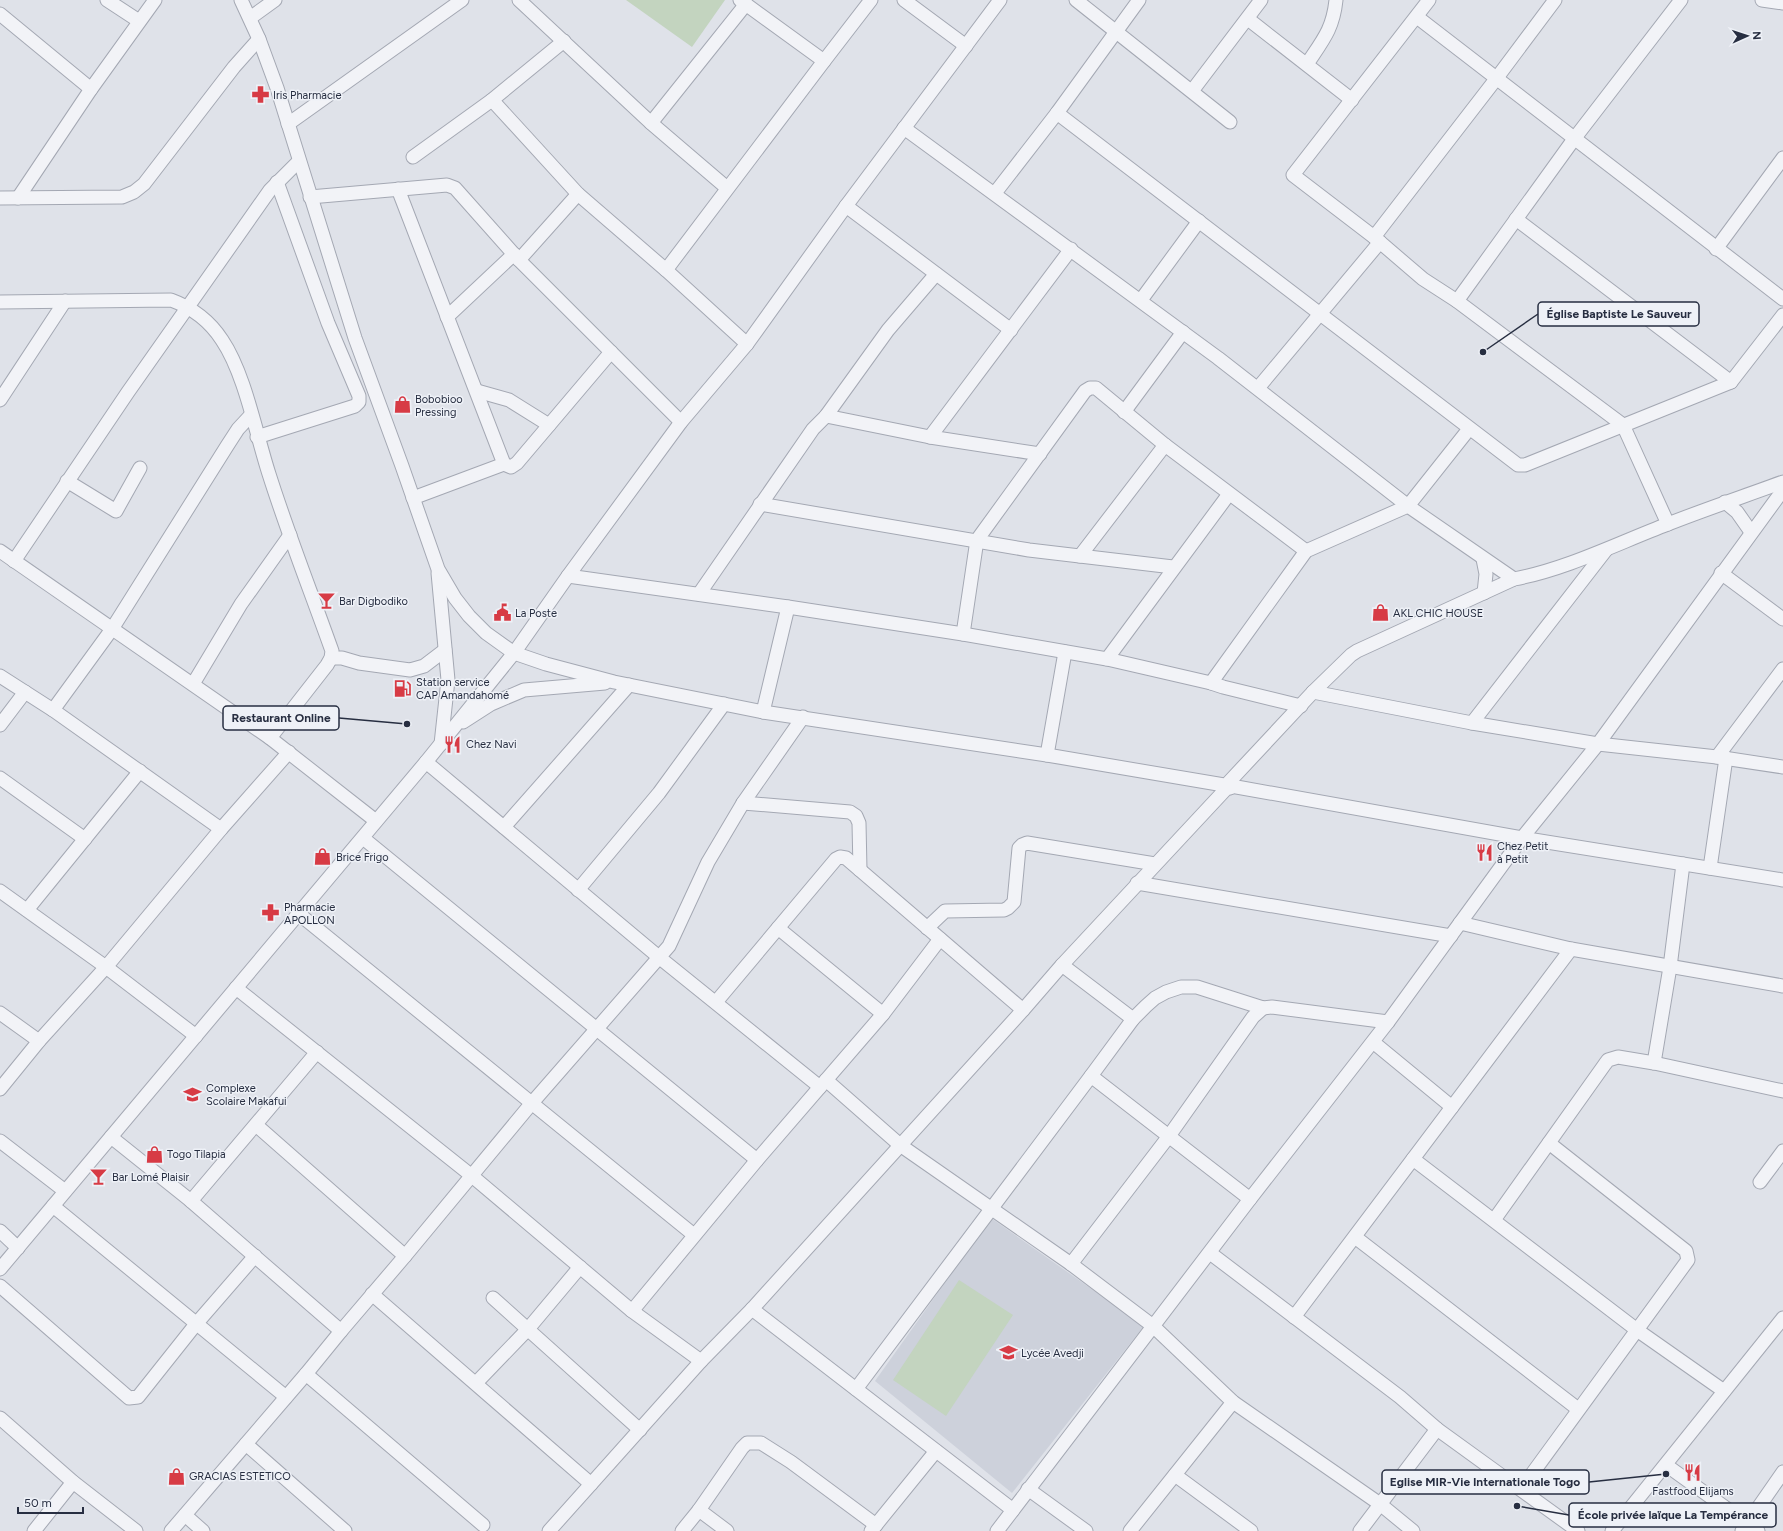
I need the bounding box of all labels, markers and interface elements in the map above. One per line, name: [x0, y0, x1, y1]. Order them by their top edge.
north arrow: [1727, 16, 1767, 56]
text: N: [1750, 31, 1763, 40]
pharmacy icon: Iris Pharmacie: [250, 85, 270, 105]
place label: Iris Pharmacie: [273, 89, 341, 102]
callout: Église Baptiste Le Sauveur: [1538, 302, 1699, 326]
text: Église Baptiste Le Sauveur: [1546, 307, 1692, 321]
place label: Bobobioo Pressing: [415, 393, 463, 419]
shop icon: Bobobioo Pressing: [392, 395, 412, 415]
bar icon: Bar Digbodiko: [316, 591, 336, 611]
place label: Bar Digbodiko: [339, 595, 408, 608]
public building icon: La Poste: [492, 603, 512, 623]
shop icon: AKL CHIC HOUSE: [1370, 603, 1390, 623]
place label: La Poste: [515, 607, 557, 620]
place label: AKL CHIC HOUSE: [1393, 607, 1483, 620]
place label: Station service CAP Amandahomé: [416, 676, 509, 702]
fuel station icon: Station service CAP Amandahomé: [393, 678, 413, 698]
callout: Restaurant Online: [223, 706, 339, 730]
text: Restaurant Online: [231, 711, 331, 725]
restaurant icon: Chez Navi: [443, 734, 463, 754]
place label: Chez Navi: [466, 738, 517, 751]
place label: Chez Petit à Petit: [1497, 840, 1548, 866]
restaurant icon: Chez Petit à Petit: [1474, 842, 1494, 862]
shop icon: Brice Frigo: [313, 847, 333, 867]
place label: Brice Frigo: [336, 851, 389, 864]
place label: Pharmacie APOLLON: [284, 901, 335, 927]
pharmacy icon: Pharmacie APOLLON: [261, 903, 281, 923]
place label: Complexe Scolaire Makafui: [206, 1082, 287, 1108]
school or university icon: Complexe Scolaire Makafui: [183, 1084, 203, 1104]
shop icon: Togo Tilapia: [144, 1144, 164, 1164]
place label: Togo Tilapia: [167, 1148, 226, 1161]
bar icon: Bar Lomé Plaisir: [89, 1167, 109, 1187]
place label: Bar Lomé Plaisir: [112, 1171, 190, 1184]
school or university icon: Lycée Avedji: [998, 1343, 1018, 1363]
place label: Lycée Avedji: [1021, 1347, 1084, 1360]
restaurant icon: Fastfood Elijams: [1683, 1463, 1703, 1483]
shop icon: GRACIAS ESTETICO: [166, 1466, 186, 1486]
place label: GRACIAS ESTETICO: [189, 1470, 291, 1483]
callout: Eglise MIR-Vie Internationale Togo: [1382, 1470, 1589, 1494]
text: Eglise MIR-Vie Internationale Togo: [1390, 1475, 1580, 1489]
place label: Fastfood Elijams: [1652, 1485, 1734, 1498]
scale bar: [18, 1489, 83, 1515]
text: 50 m: [24, 1496, 52, 1510]
callout: École privée laïque La Tempérance: [1569, 1503, 1776, 1527]
text: École privée laïque La Tempérance: [1578, 1508, 1769, 1522]

